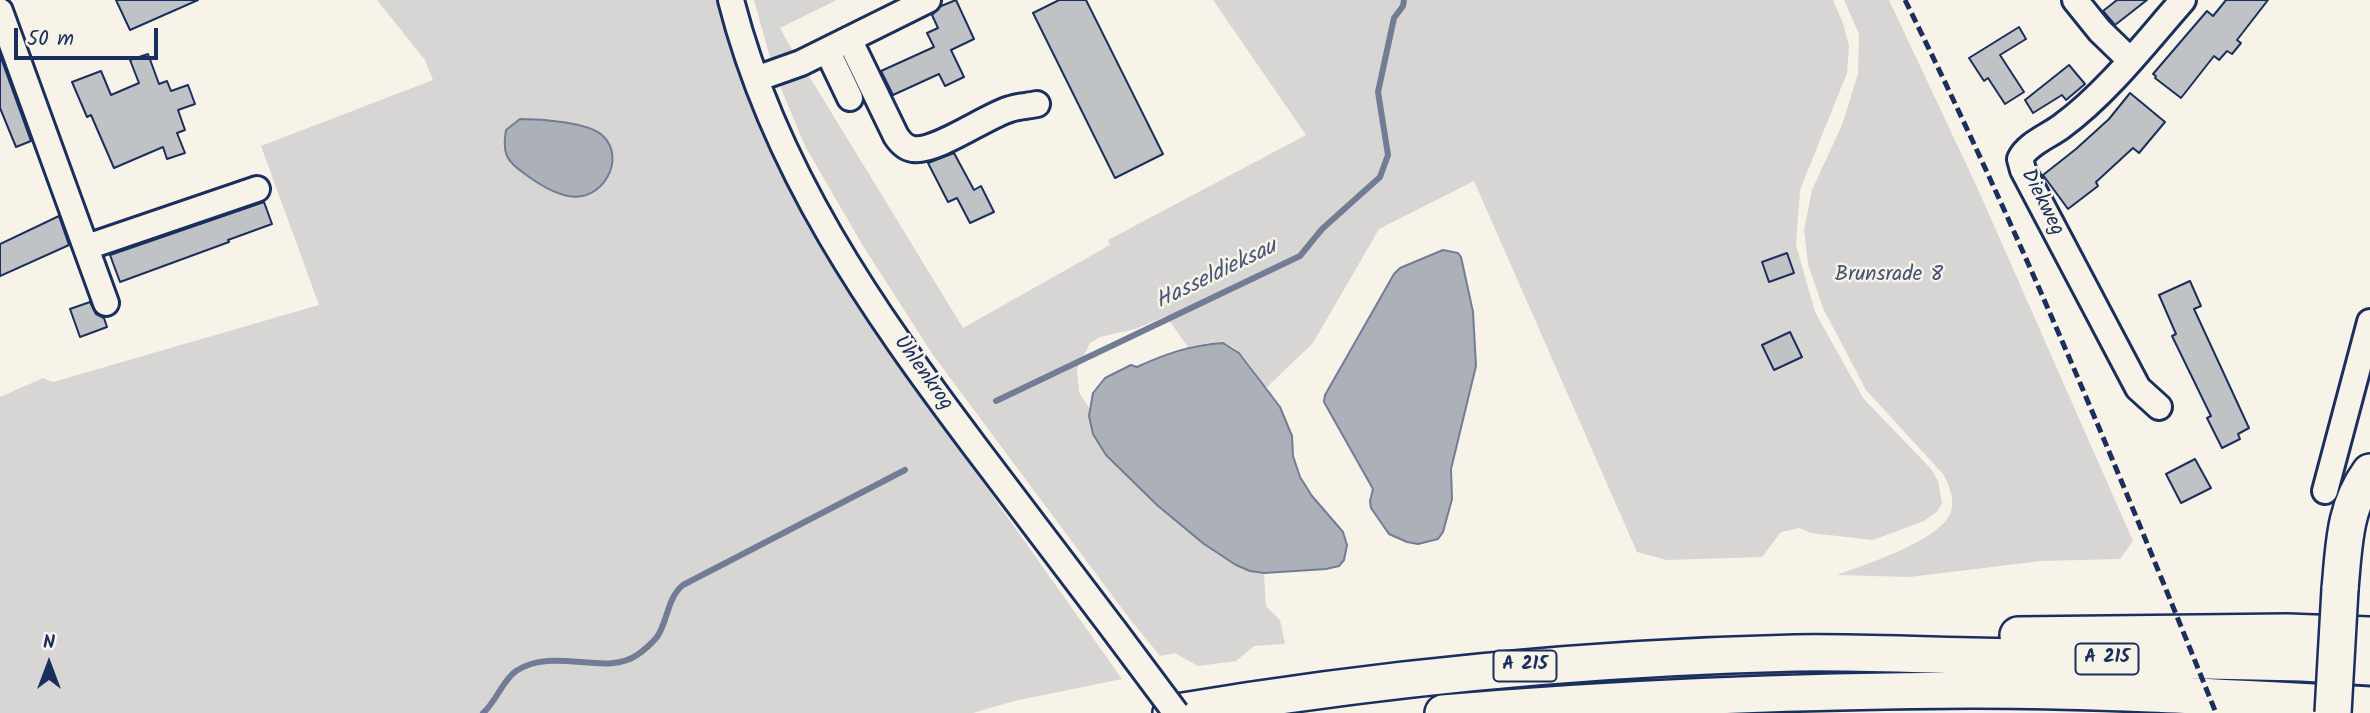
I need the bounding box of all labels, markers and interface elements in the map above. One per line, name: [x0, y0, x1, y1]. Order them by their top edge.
scale bar: [18, 14, 161, 58]
text: 50 m: [27, 23, 74, 56]
street label: Diekweg: [2014, 165, 2068, 241]
water label: Hasseldieksau: [1152, 235, 1282, 317]
park label: Brunsrade 8: [1835, 263, 1943, 289]
street label: Uhlenkrog: [887, 332, 957, 416]
text: N: [43, 628, 55, 658]
north arrow: [14, 629, 84, 699]
road number: A 215: [2076, 644, 2138, 674]
road number: A 215: [1494, 650, 1556, 681]

